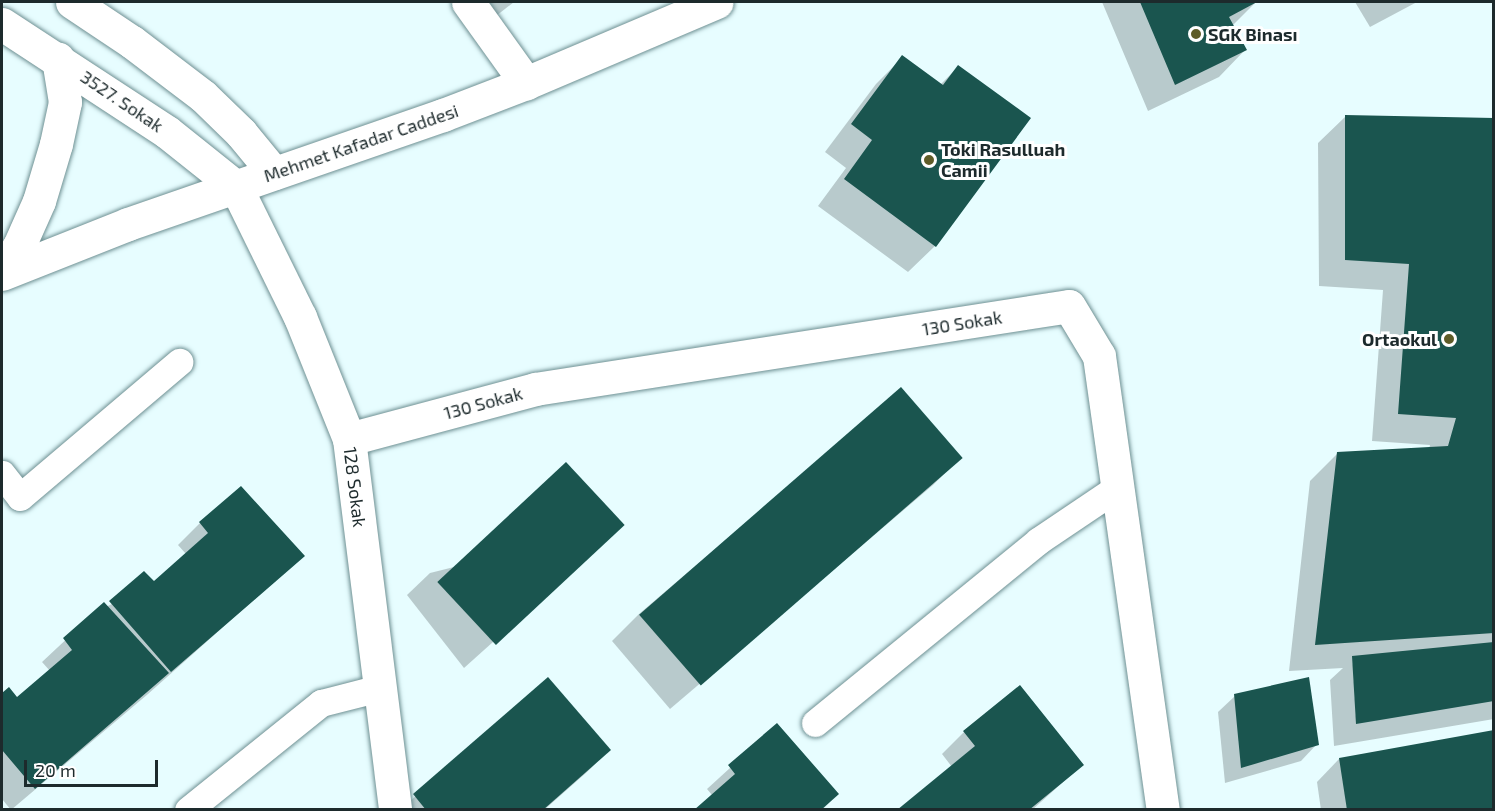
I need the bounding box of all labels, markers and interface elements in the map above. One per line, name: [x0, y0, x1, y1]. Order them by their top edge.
place label: SGK Binası: [1208, 23, 1298, 45]
marker: SGK Binası: [1189, 27, 1203, 41]
street label: 3527. Sokak: [77, 66, 167, 136]
street label: Mehmet Kafadar Caddesi: [261, 99, 461, 187]
place label: Toki Rasulluah Camii: [941, 139, 1065, 182]
marker: Toki Rasulluah Camii: [922, 153, 936, 167]
street label: 130 Sokak: [921, 306, 1003, 340]
place label: Ortaokul: [1362, 328, 1437, 350]
marker: Ortaokul: [1442, 332, 1456, 346]
street label: 130 Sokak: [441, 382, 525, 424]
street label: 128 Sokak: [339, 446, 371, 528]
scale bar: [27, 748, 160, 786]
text: 20 m: [35, 759, 76, 781]

